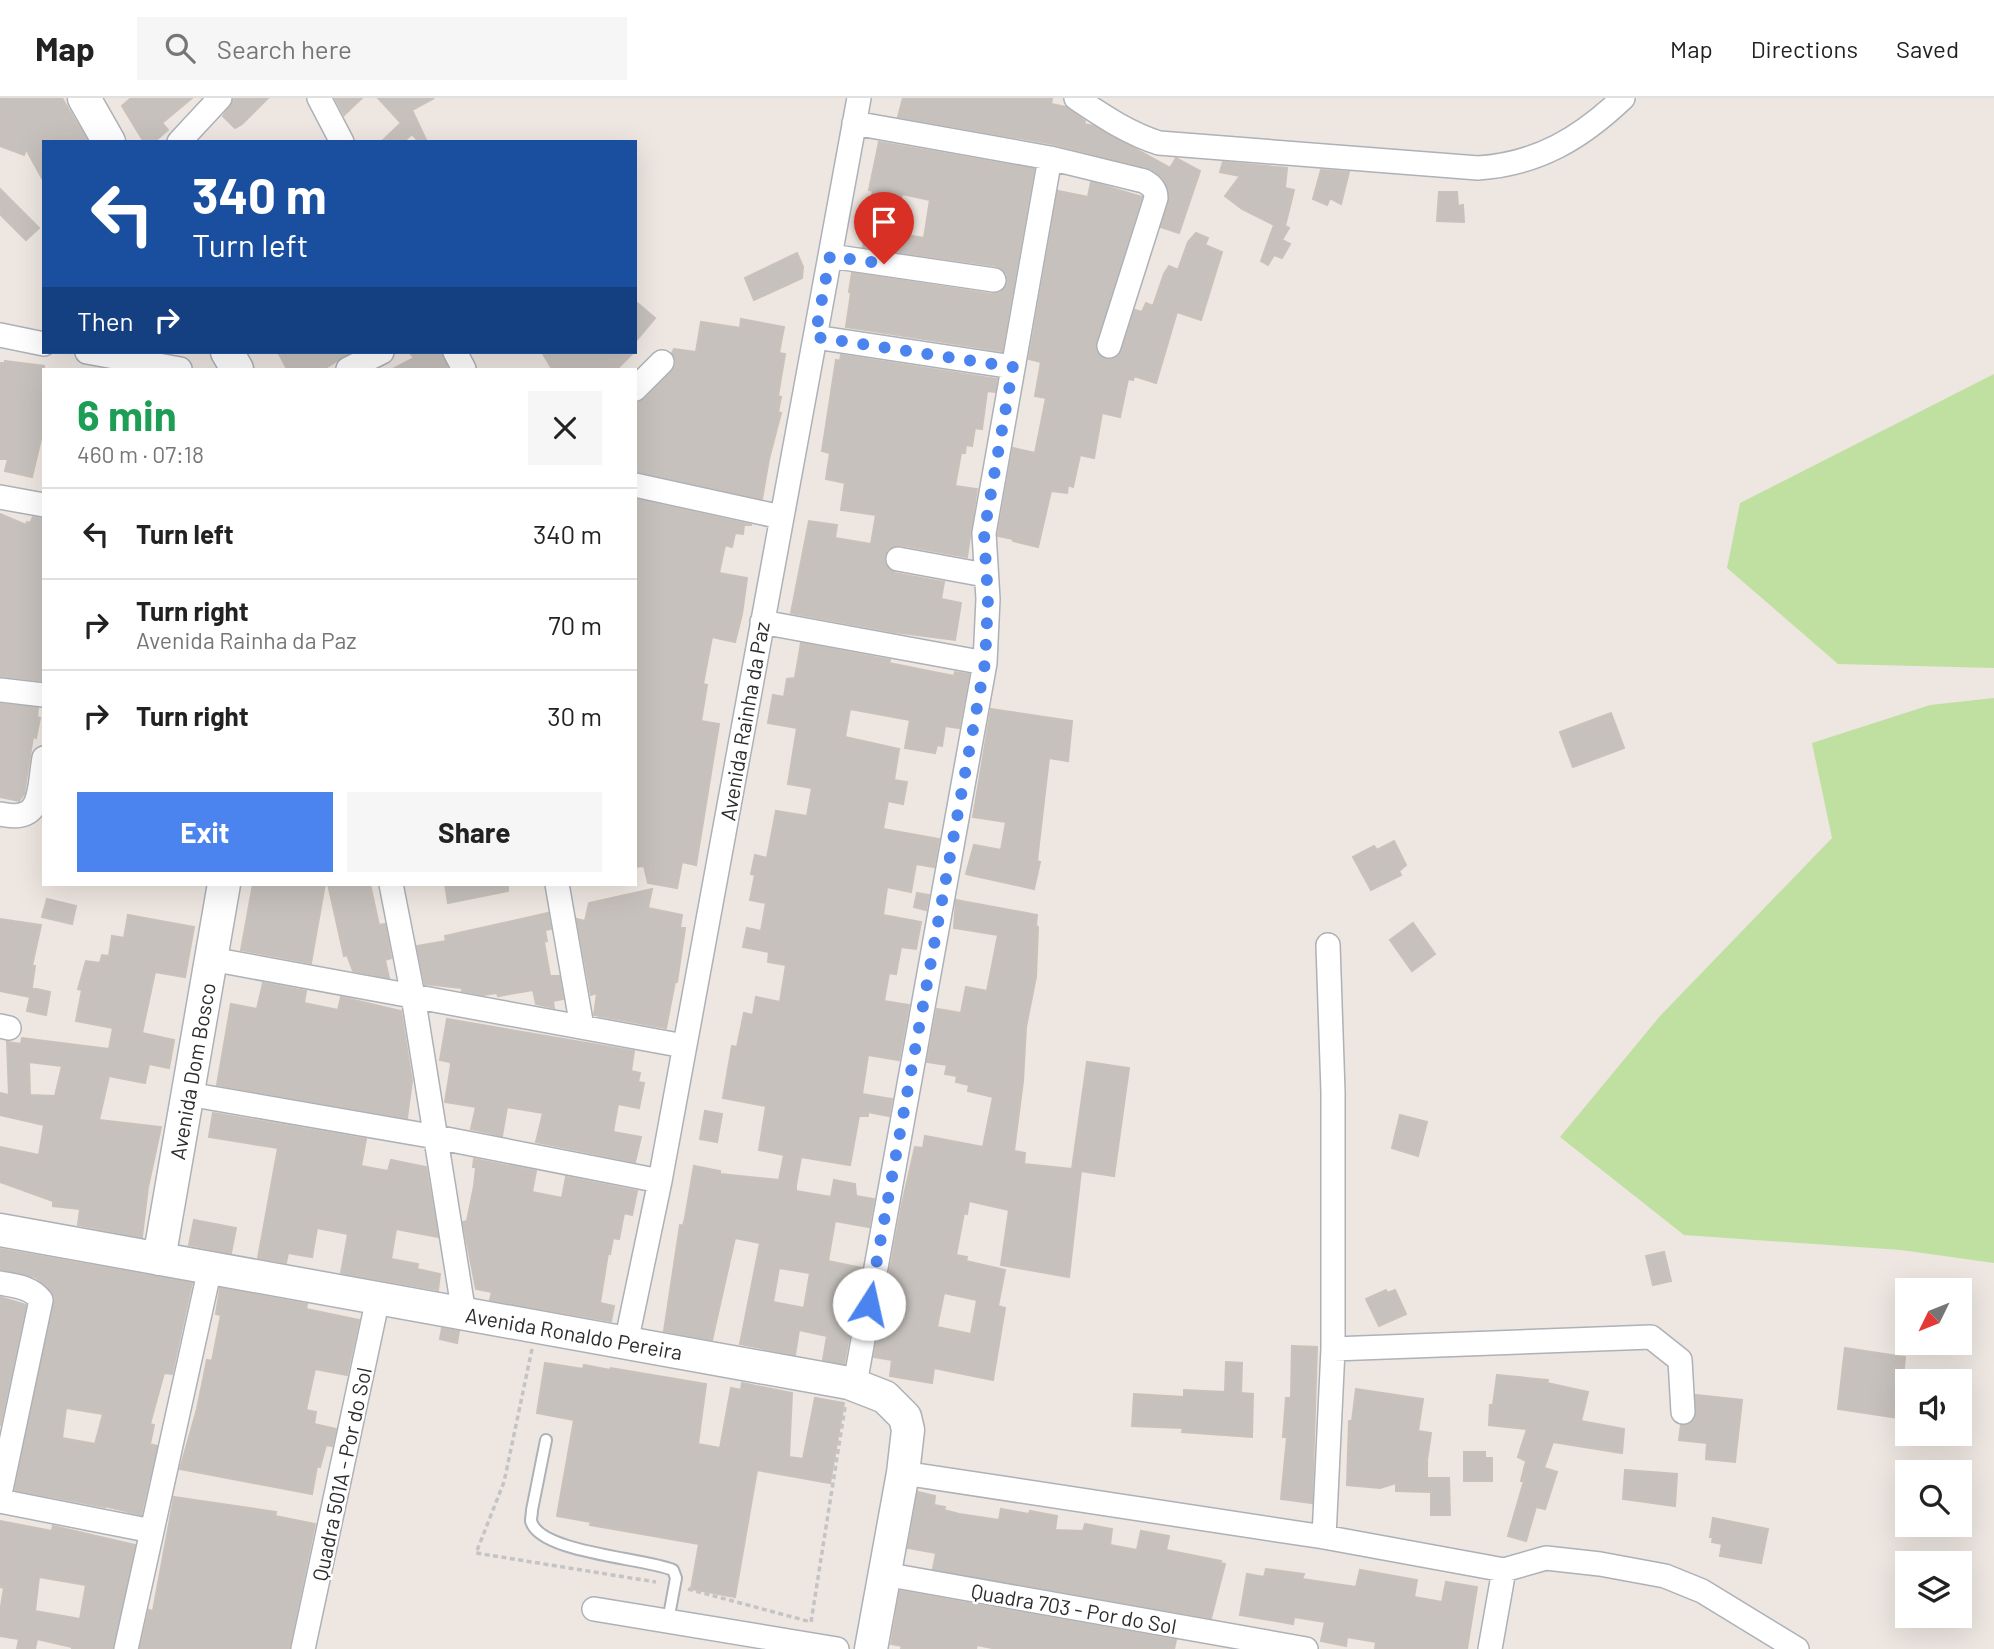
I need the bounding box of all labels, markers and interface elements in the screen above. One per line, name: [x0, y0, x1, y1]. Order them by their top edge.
search box: [137, 17, 627, 80]
text: Map: [35, 28, 95, 68]
icon: search: [161, 29, 199, 67]
text: Search here: [217, 33, 352, 64]
text: Map: [1670, 34, 1713, 63]
text: Directions: [1751, 34, 1858, 63]
text: Saved: [1896, 34, 1959, 63]
text: 340 m: [192, 165, 327, 224]
icon: left: [77, 168, 168, 259]
pin: [854, 192, 914, 264]
icon: arrive: [865, 203, 903, 241]
text: Turn left: [192, 225, 309, 263]
icon: right: [148, 301, 186, 339]
text: Then: [77, 305, 134, 336]
text: 6 min: [77, 389, 177, 439]
button: close: [528, 391, 602, 465]
text: 460 m · 07:18: [77, 440, 204, 468]
icon: left: [77, 515, 115, 553]
text: Turn left: [136, 518, 234, 549]
text: 340 m: [533, 518, 602, 549]
text: Turn right: [136, 595, 249, 626]
icon: right: [77, 606, 115, 644]
text: 70 m: [548, 609, 602, 640]
street label: Avenida Rainha da Paz: [714, 620, 774, 822]
text: Avenida Rainha da Paz: [136, 626, 357, 654]
icon: right: [77, 697, 115, 735]
text: Turn right: [136, 700, 249, 731]
text: 30 m: [547, 700, 602, 731]
button: Exit: [77, 792, 333, 872]
button: Share: [347, 792, 602, 872]
street label: Avenida Dom Bosco: [164, 981, 220, 1161]
position arrow: [832, 1267, 906, 1341]
north arrow: [1895, 1278, 1972, 1354]
map controls: [1895, 1278, 1972, 1628]
street label: Avenida Ronaldo Pereira: [464, 1302, 684, 1364]
street label: Quadra 501A - Por do Sol: [306, 1365, 376, 1583]
button: sound: [1895, 1369, 1972, 1446]
button: search: [1895, 1460, 1972, 1537]
button: layers: [1895, 1551, 1972, 1628]
street label: Quadra 703 - Por do Sol: [969, 1578, 1179, 1638]

